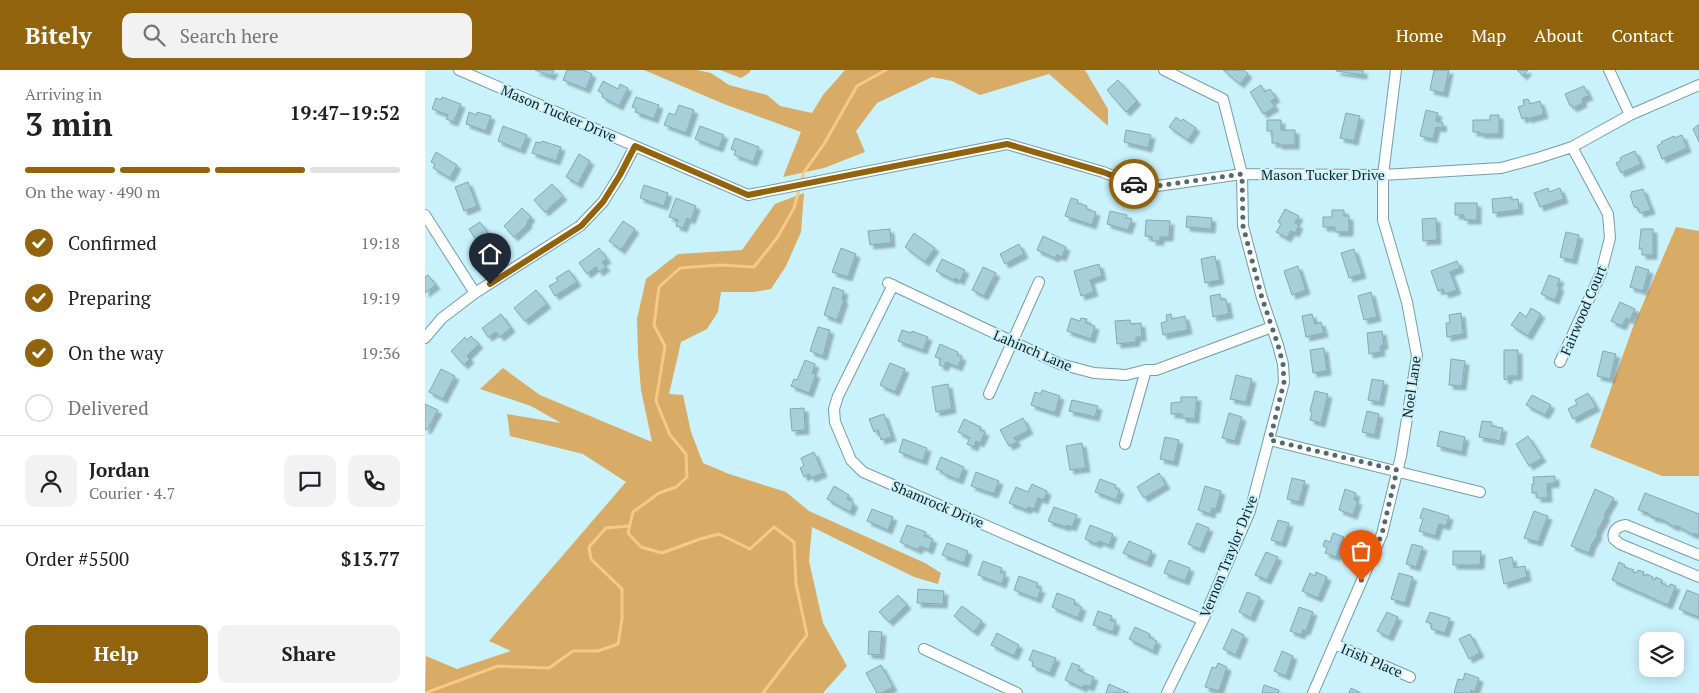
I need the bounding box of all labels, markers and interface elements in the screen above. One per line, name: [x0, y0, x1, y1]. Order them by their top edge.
search box: [122, 13, 472, 58]
text: Bitely: [25, 19, 92, 51]
icon: search: [140, 21, 168, 49]
text: Search here: [180, 23, 278, 48]
text: Home: [1396, 23, 1443, 47]
text: Map: [1471, 23, 1506, 47]
text: About: [1534, 23, 1583, 47]
text: Contact: [1611, 23, 1674, 47]
street label: Mason Tucker Drive: [498, 80, 620, 146]
text: Arriving in: [25, 83, 102, 105]
text: 19:47–19:52: [290, 100, 400, 125]
text: 3 min: [25, 103, 113, 145]
courier: [1109, 159, 1159, 209]
street label: Mason Tucker Drive: [1261, 165, 1385, 184]
icon: car: [1120, 170, 1148, 198]
text: On the way · 490 m: [25, 181, 160, 203]
icon: check: [25, 229, 53, 257]
text: Confirmed: [68, 230, 157, 255]
text: 19:18: [361, 232, 400, 254]
pin: [469, 233, 511, 284]
icon: home: [476, 240, 504, 268]
street label: Fairwood Court: [1555, 261, 1611, 358]
icon: check: [25, 284, 53, 312]
text: Preparing: [68, 285, 151, 310]
text: 19:19: [361, 287, 400, 309]
street label: Lahinch Lane: [991, 325, 1075, 375]
icon: check: [25, 339, 53, 367]
text: On the way: [68, 340, 163, 365]
text: 19:36: [361, 342, 400, 364]
street label: Noel Lane: [1397, 355, 1425, 419]
text: Delivered: [68, 395, 149, 420]
button: person: [25, 455, 77, 507]
button: chat: [284, 455, 336, 507]
button: phone: [348, 455, 400, 507]
text: Jordan: [89, 457, 150, 482]
street label: Shamrock Drive: [889, 476, 987, 532]
text: Courier · 4.7: [89, 482, 175, 504]
street label: Vernon Traylor Drive: [1195, 492, 1261, 620]
pin: [1340, 530, 1382, 581]
icon: bag: [1347, 537, 1375, 565]
text: Order #5500: [25, 546, 129, 571]
text: $13.77: [341, 546, 400, 571]
button: Help: [25, 625, 208, 683]
button: Share: [218, 625, 400, 683]
map controls: [1639, 632, 1684, 677]
button: layers: [1639, 632, 1684, 677]
street label: Irish Place: [1338, 639, 1406, 681]

